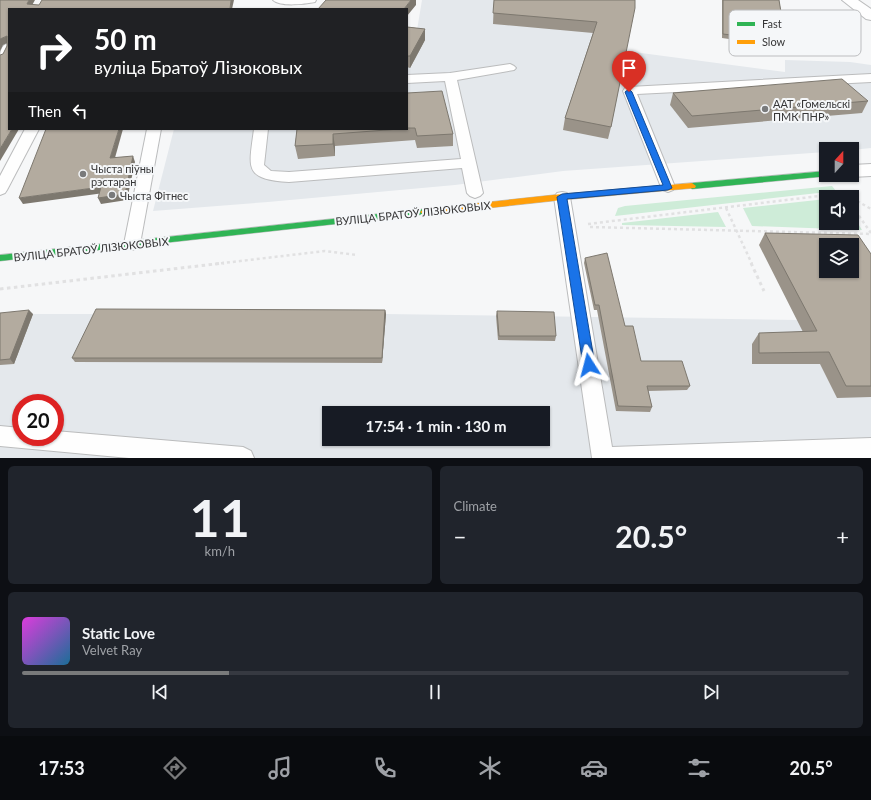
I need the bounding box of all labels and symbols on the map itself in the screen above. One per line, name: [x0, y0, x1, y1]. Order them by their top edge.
legend: [729, 10, 861, 56]
text: Fast: [762, 17, 782, 30]
text: Slow: [762, 35, 786, 48]
pin: [612, 51, 646, 92]
place label: ААТ «Гомельскі ПМК ПНР»: [773, 97, 851, 123]
marker: ААТ «Гомельскі ПМК ПНР»: [760, 104, 770, 114]
north arrow: [819, 142, 859, 182]
place label: Чыста піўны рэстаран: [91, 162, 154, 188]
marker: Чыста піўны рэстаран: [78, 169, 88, 179]
place label: Чыста Фітнес: [120, 189, 188, 202]
marker: Чыста Фітнес: [107, 190, 117, 200]
street label: ВУЛІЦА БРАТОЎ ЛІЗЮКОВЫХ: [335, 198, 492, 228]
street label: ВУЛІЦА БРАТОЎ ЛІЗЮКОВЫХ: [13, 234, 170, 264]
position arrow: [568, 344, 610, 386]
speed limit sign: 20: [12, 394, 64, 446]

